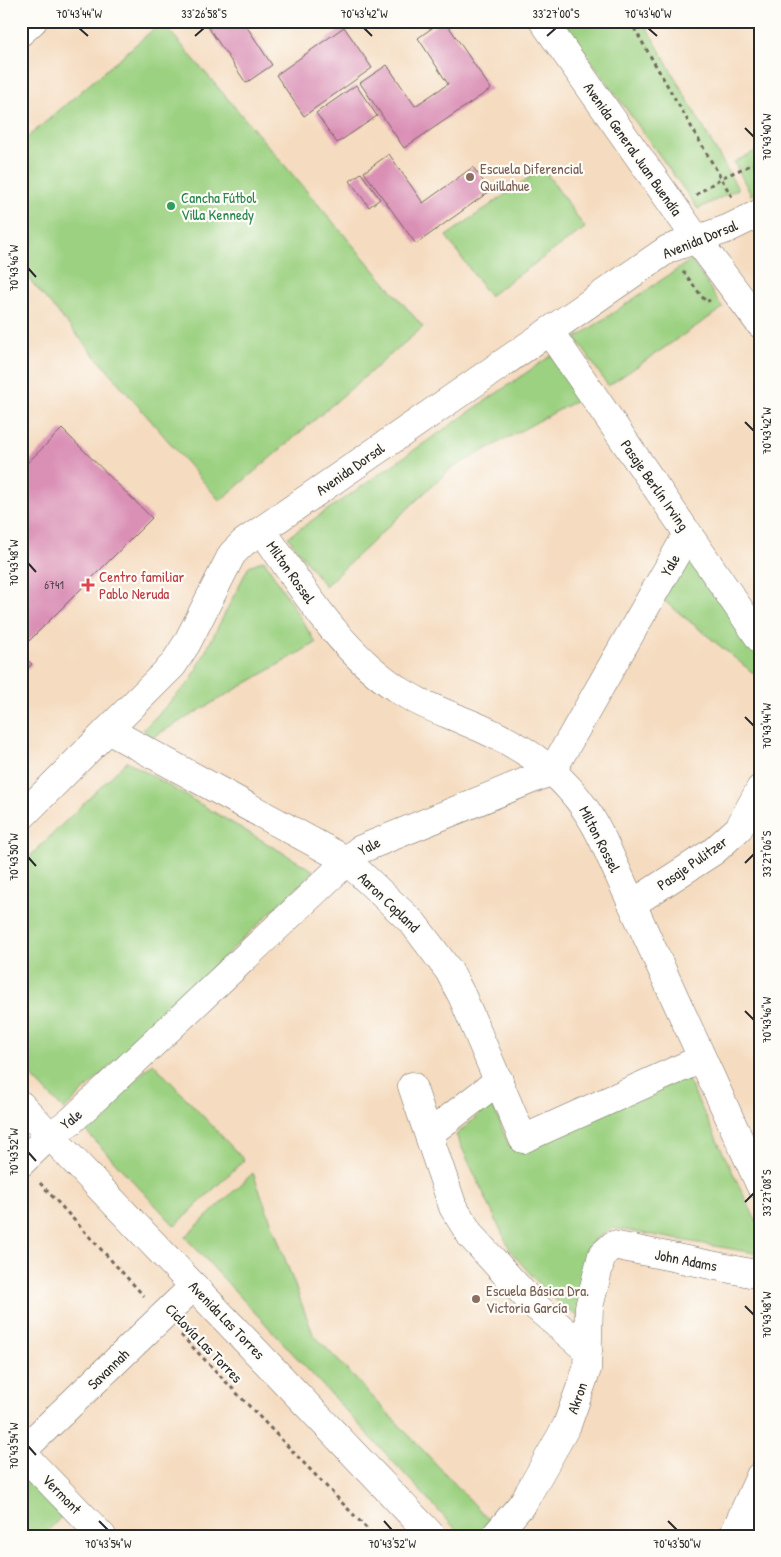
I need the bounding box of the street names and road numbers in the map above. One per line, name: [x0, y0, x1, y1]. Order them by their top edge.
street label: Avenida General Juan Buendía: [579, 78, 687, 220]
street label: Avenida Dorsal: [659, 214, 741, 264]
street label: Pasaje Berlín Irving: [616, 435, 694, 535]
street label: Avenida Dorsal: [312, 438, 388, 500]
street label: Milton Rossel: [262, 536, 320, 608]
street label: Yale: [655, 550, 685, 580]
street label: Milton Rossel: [574, 802, 626, 876]
street label: Yale: [354, 831, 384, 861]
street label: Pasaje Pulitzer: [653, 831, 732, 895]
street label: Aaron Copland: [353, 867, 425, 937]
street label: Yale: [56, 1104, 86, 1134]
street label: John Adams: [653, 1244, 719, 1276]
street label: Avenida Las Torres: [184, 1276, 270, 1364]
street label: Ciclovía Las Torres: [161, 1299, 248, 1388]
street label: Savannah: [83, 1344, 133, 1394]
street label: Akron: [562, 1379, 592, 1417]
street label: Vermont: [38, 1469, 87, 1519]

